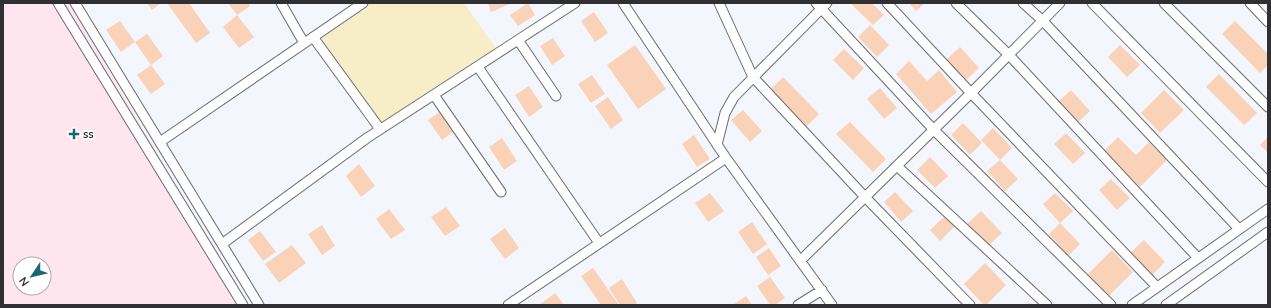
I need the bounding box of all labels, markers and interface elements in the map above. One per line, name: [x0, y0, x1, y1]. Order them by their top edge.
place label: ss: [83, 127, 94, 142]
marker: ss: [68, 128, 80, 140]
north arrow: [12, 256, 52, 296]
text: N: [16, 274, 33, 289]

